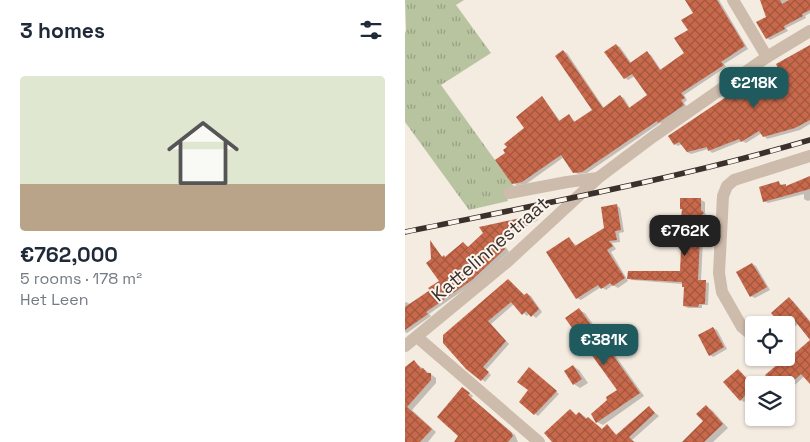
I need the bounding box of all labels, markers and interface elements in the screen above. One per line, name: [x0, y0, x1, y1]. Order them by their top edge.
icon: filters: [357, 16, 385, 44]
text: 3 homes: [20, 17, 105, 44]
pin: €218K: [719, 66, 789, 109]
text: €218K: [730, 72, 778, 93]
icon: home: [158, 108, 248, 198]
street label: Kattelinnestraat: [426, 191, 554, 307]
pin: €762K: [650, 214, 720, 257]
text: €762K: [661, 220, 710, 241]
text: €762,000: [20, 241, 118, 268]
text: 5 rooms · 178 m²: [20, 268, 142, 289]
text: Het Leen: [20, 289, 89, 310]
map controls: [745, 316, 795, 426]
button: locate: [745, 316, 795, 366]
pin: €381K: [569, 324, 639, 366]
text: €381K: [580, 329, 628, 350]
button: layers: [745, 376, 795, 426]

